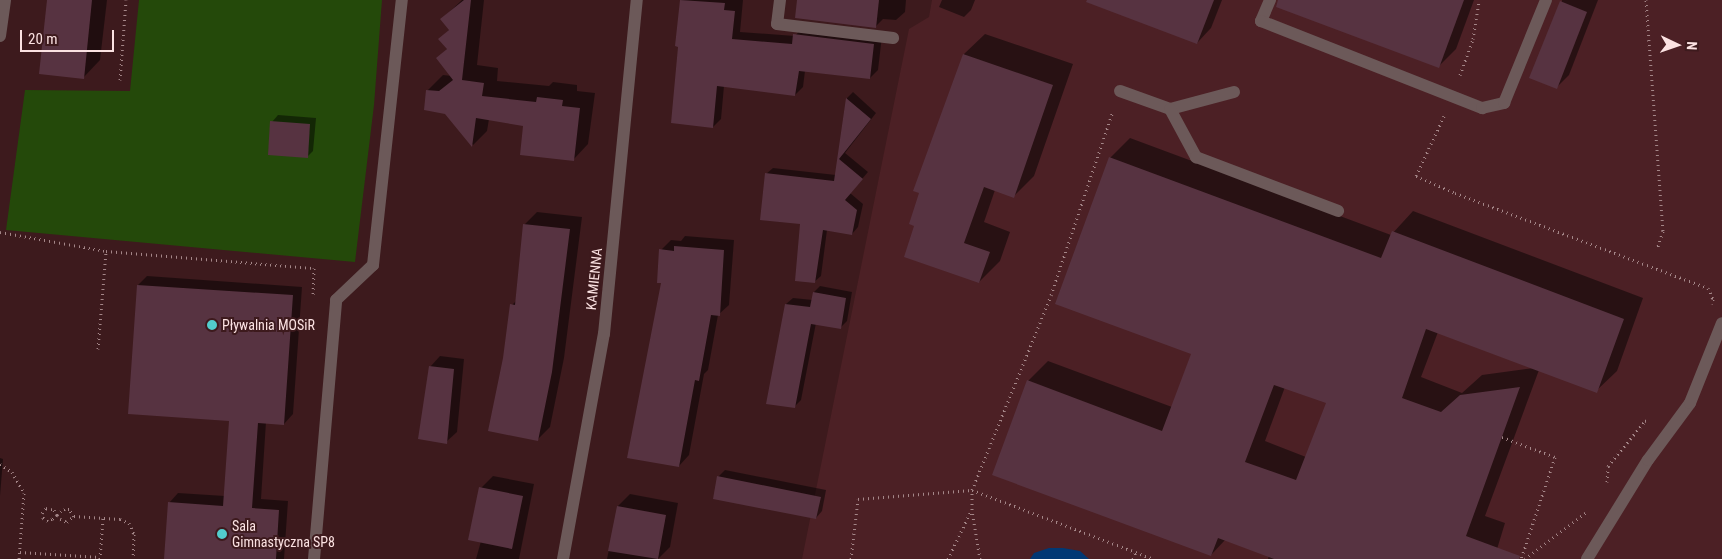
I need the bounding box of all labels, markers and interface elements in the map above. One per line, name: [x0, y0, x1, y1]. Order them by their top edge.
scale bar: [22, 20, 116, 52]
north arrow: [1652, 20, 1702, 70]
text: 20 m: [28, 30, 58, 48]
text: N: [1684, 41, 1700, 50]
street label: KAMIENNA: [582, 247, 606, 311]
place label: Pływalnia MOSiR: [222, 317, 315, 333]
marker: Pływalnia MOSiR: [206, 319, 218, 331]
place label: Sala Gimnastyczna SP8: [232, 518, 335, 550]
marker: Sala Gimnastyczna SP8: [216, 528, 228, 540]

